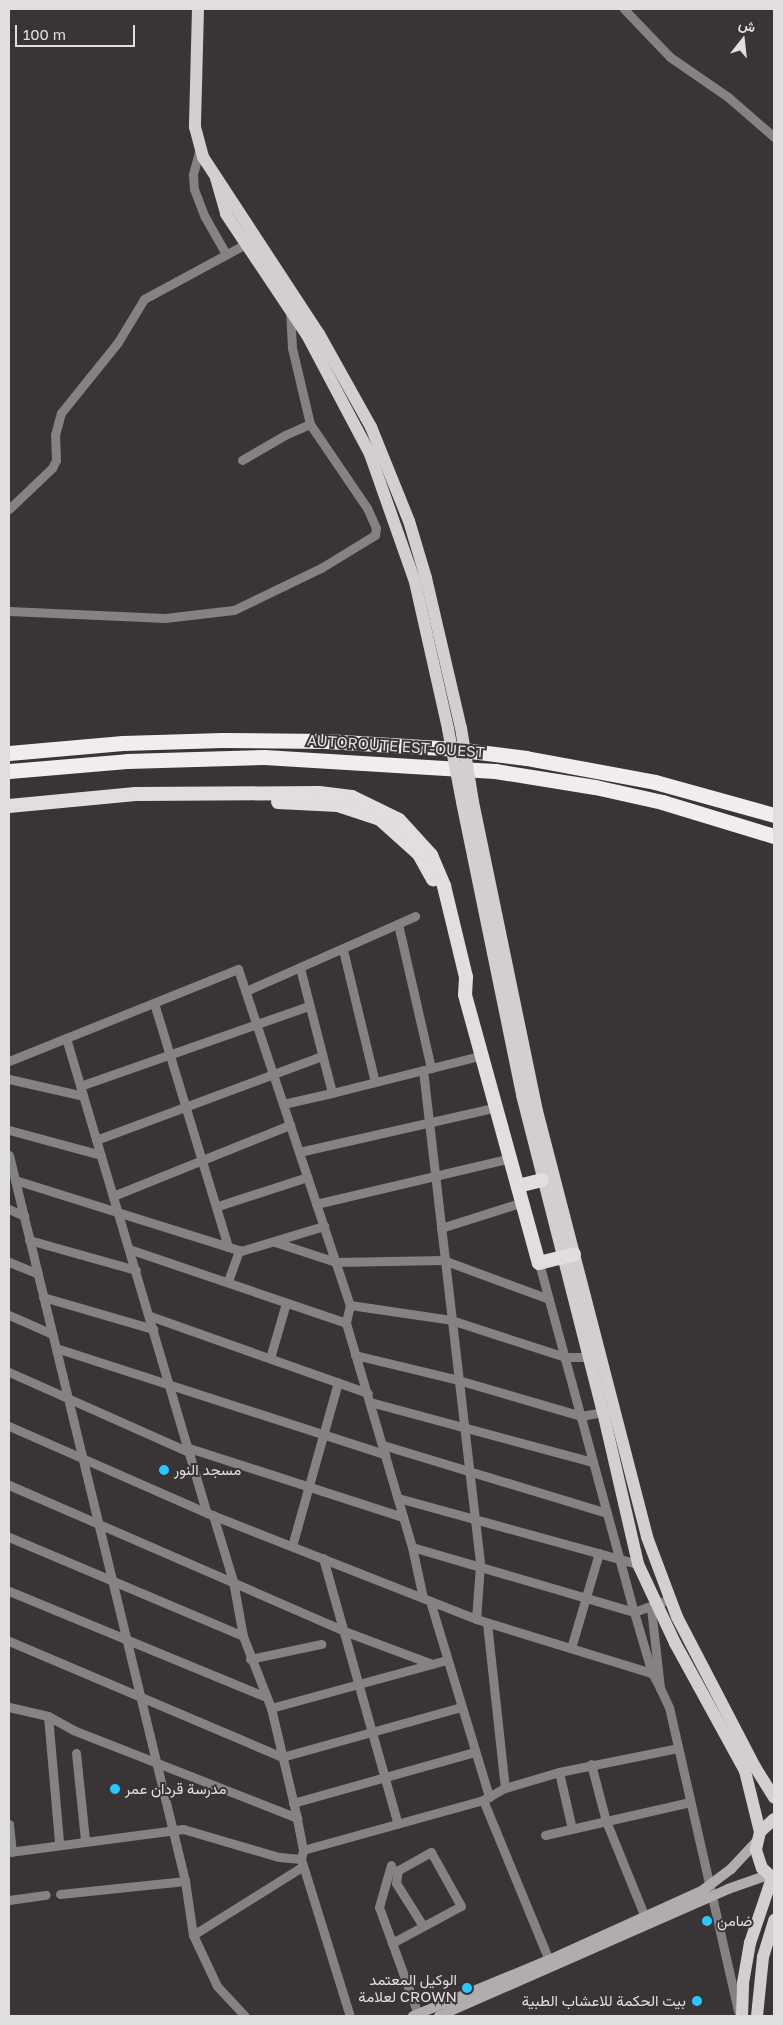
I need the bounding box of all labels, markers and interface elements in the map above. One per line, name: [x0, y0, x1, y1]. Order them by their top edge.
scale bar: [18, 15, 138, 47]
north arrow: [718, 15, 768, 65]
text: ش: [737, 15, 758, 36]
text: 100 m: [23, 25, 66, 43]
street label: AUTOROUTE EST-OUEST: [306, 731, 486, 761]
place label: مسجد النور: [174, 1461, 241, 1479]
marker: مسجد النور: [158, 1464, 170, 1476]
place label: مدرسة قردان عمر: [125, 1780, 227, 1798]
marker: مدرسة قردان عمر: [109, 1783, 121, 1795]
place label: ضامن: [717, 1912, 752, 1930]
marker: ضامن: [701, 1915, 713, 1927]
place label: الوكيل المعتمد لعلامة CROWN: [358, 1970, 457, 2005]
marker: الوكيل المعتمد لعلامة CROWN: [461, 1982, 473, 1994]
place label: بيت الحكمة للاعشاب الطبية: [522, 1992, 686, 2010]
marker: بيت الحكمة للاعشاب الطبية: [690, 1994, 704, 2008]

